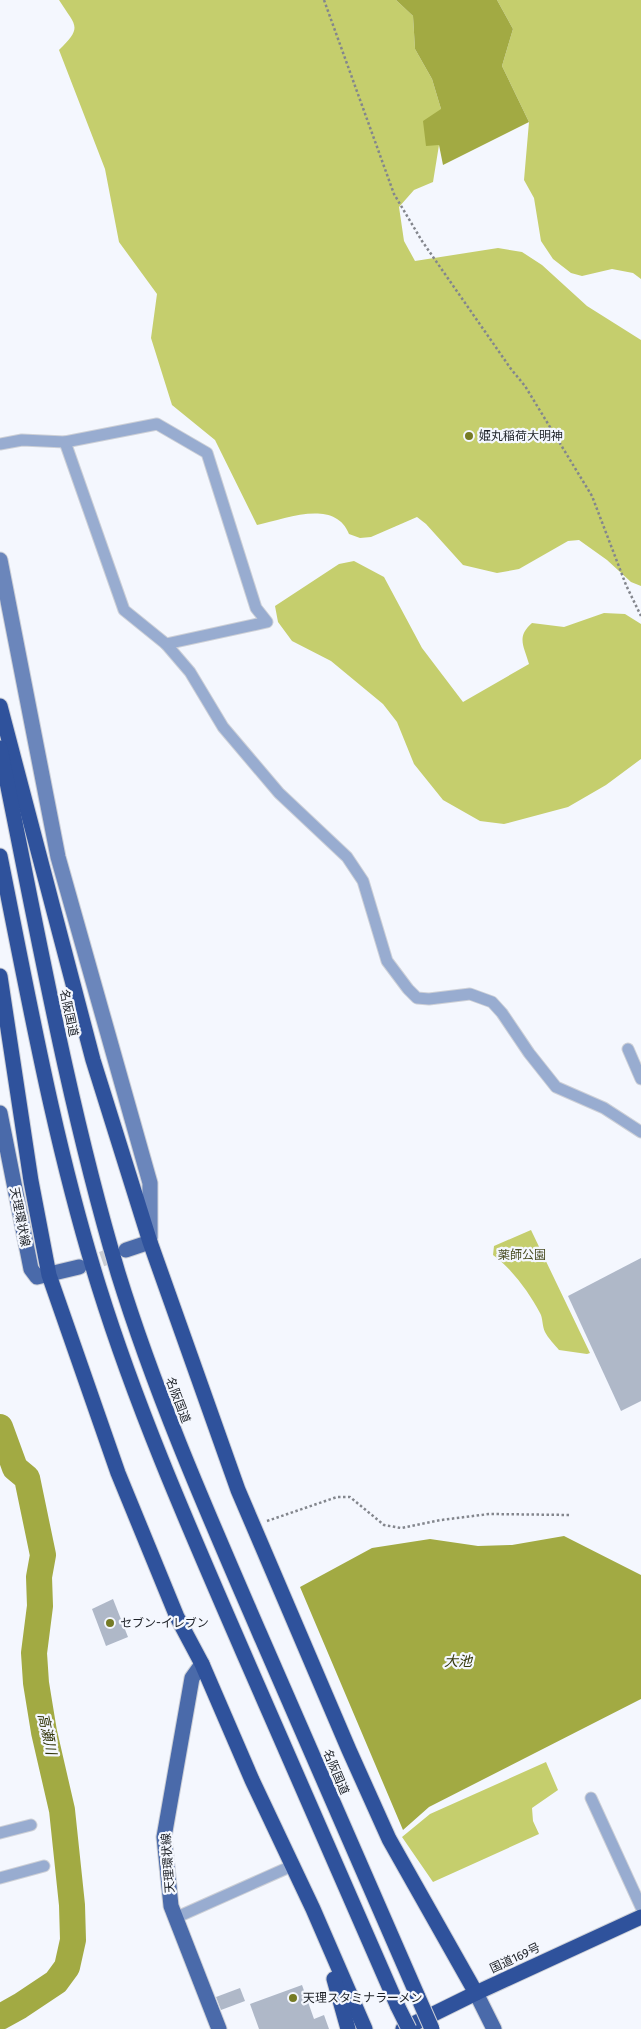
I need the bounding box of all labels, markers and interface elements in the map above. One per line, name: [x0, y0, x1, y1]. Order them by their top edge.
place label: 姫丸稲荷大明神: [479, 429, 563, 443]
marker: 姫丸稲荷大明神: [463, 430, 475, 442]
street label: 名阪国道: [57, 988, 81, 1038]
street label: 天理環状線: [7, 1186, 33, 1248]
park label: 薬師公園: [498, 1248, 546, 1262]
street label: 名阪国道: [163, 1375, 193, 1425]
place label: セブン-イレブン: [120, 1616, 209, 1630]
marker: セブン-イレブン: [104, 1617, 116, 1629]
water label: 大池: [444, 1653, 474, 1670]
water label: 高瀬川: [34, 1712, 60, 1758]
street label: 名阪国道: [320, 1747, 352, 1797]
street label: 天理環状線: [159, 1833, 177, 1893]
street label: 国道169号: [488, 1940, 542, 1976]
place label: 天理スタミナラーメン: [303, 1991, 423, 2005]
marker: 天理スタミナラーメン: [287, 1992, 299, 2004]

